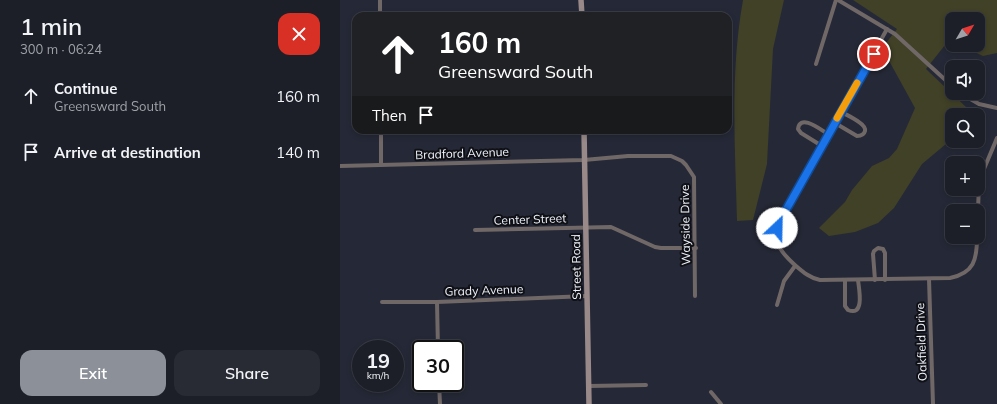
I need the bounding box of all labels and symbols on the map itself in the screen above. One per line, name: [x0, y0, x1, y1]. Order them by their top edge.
north arrow: [945, 12, 985, 52]
pin: [857, 37, 891, 71]
street label: Bradford Avenue: [415, 144, 509, 162]
street label: Wayside Drive: [677, 185, 693, 265]
position arrow: [756, 207, 798, 249]
street label: Center Street: [493, 210, 567, 228]
street label: Street Road: [568, 234, 584, 300]
street label: Grady Avenue: [444, 281, 524, 299]
street label: Oakfield Drive: [912, 303, 930, 381]
speed limit sign: 30: [412, 340, 464, 392]

